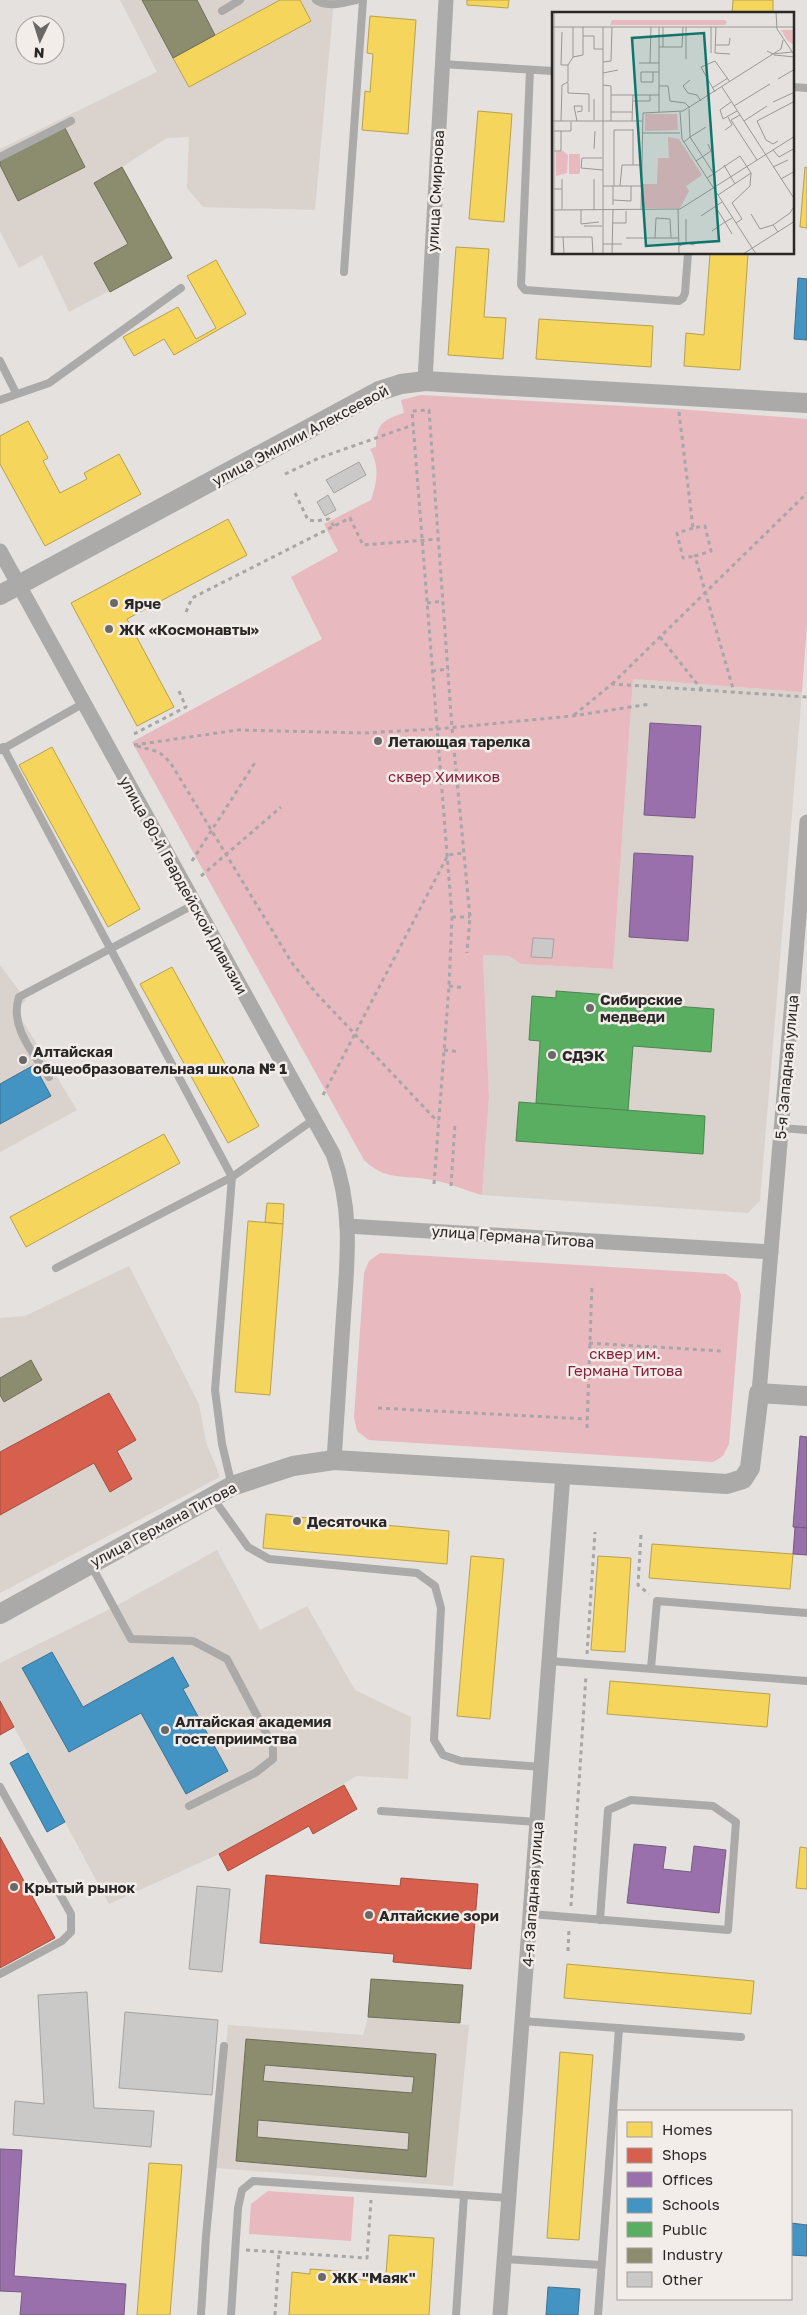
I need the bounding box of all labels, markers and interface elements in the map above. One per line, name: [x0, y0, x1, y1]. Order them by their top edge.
inset map: [552, 12, 794, 255]
north arrow: [15, 15, 65, 65]
text: N: [33, 45, 45, 62]
street label: улица Смирнова: [423, 130, 447, 252]
street label: улица Эмилии Алексеевой: [209, 381, 391, 489]
place label: Ярче: [124, 594, 161, 612]
marker: Ярче: [108, 597, 120, 609]
place label: ЖК «Космонавты»: [119, 620, 259, 638]
marker: ЖК «Космонавты»: [103, 623, 115, 635]
place label: Летающая тарелка: [388, 732, 531, 750]
marker: Летающая тарелка: [372, 735, 384, 747]
park label: сквер Химиков: [388, 767, 500, 785]
street label: улица 80-й Гвардейской Дивизии: [116, 773, 252, 997]
place label: Сибирские медведи: [600, 990, 683, 1025]
street label: 5-я Западная улица: [771, 994, 801, 1140]
marker: Сибирские медведи: [584, 1002, 596, 1014]
place label: Алтайская общеобразовательная школа № 1: [33, 1042, 287, 1077]
place label: СДЭК: [562, 1046, 605, 1064]
marker: СДЭК: [546, 1049, 558, 1061]
marker: Алтайская общеобразовательная школа № 1: [17, 1054, 29, 1066]
street label: улица Германа Титова: [431, 1221, 595, 1251]
park label: сквер им. Германа Титова: [567, 1344, 683, 1379]
street label: улица Германа Титова: [87, 1478, 239, 1570]
place label: Десяточка: [307, 1512, 387, 1530]
marker: Десяточка: [291, 1515, 303, 1527]
place label: Алтайская академия гостеприимства: [175, 1712, 332, 1747]
marker: Алтайская академия гостеприимства: [159, 1724, 171, 1736]
street label: 4-я Западная улица: [518, 1821, 546, 1967]
place label: Крытый рынок: [24, 1878, 136, 1896]
marker: Крытый рынок: [8, 1881, 20, 1893]
place label: Алтайские зори: [379, 1906, 499, 1924]
marker: Алтайские зори: [363, 1909, 375, 1921]
legend: [617, 2110, 792, 2300]
text: Homes: [662, 2120, 712, 2138]
text: Shops: [662, 2145, 707, 2163]
text: Offices: [662, 2170, 713, 2188]
text: Schools: [662, 2195, 720, 2213]
text: Public: [662, 2220, 707, 2238]
text: Industry: [662, 2245, 723, 2263]
place label: ЖК "Маяк": [332, 2268, 416, 2286]
text: Other: [662, 2270, 703, 2288]
marker: ЖК "Маяк": [316, 2271, 328, 2283]

